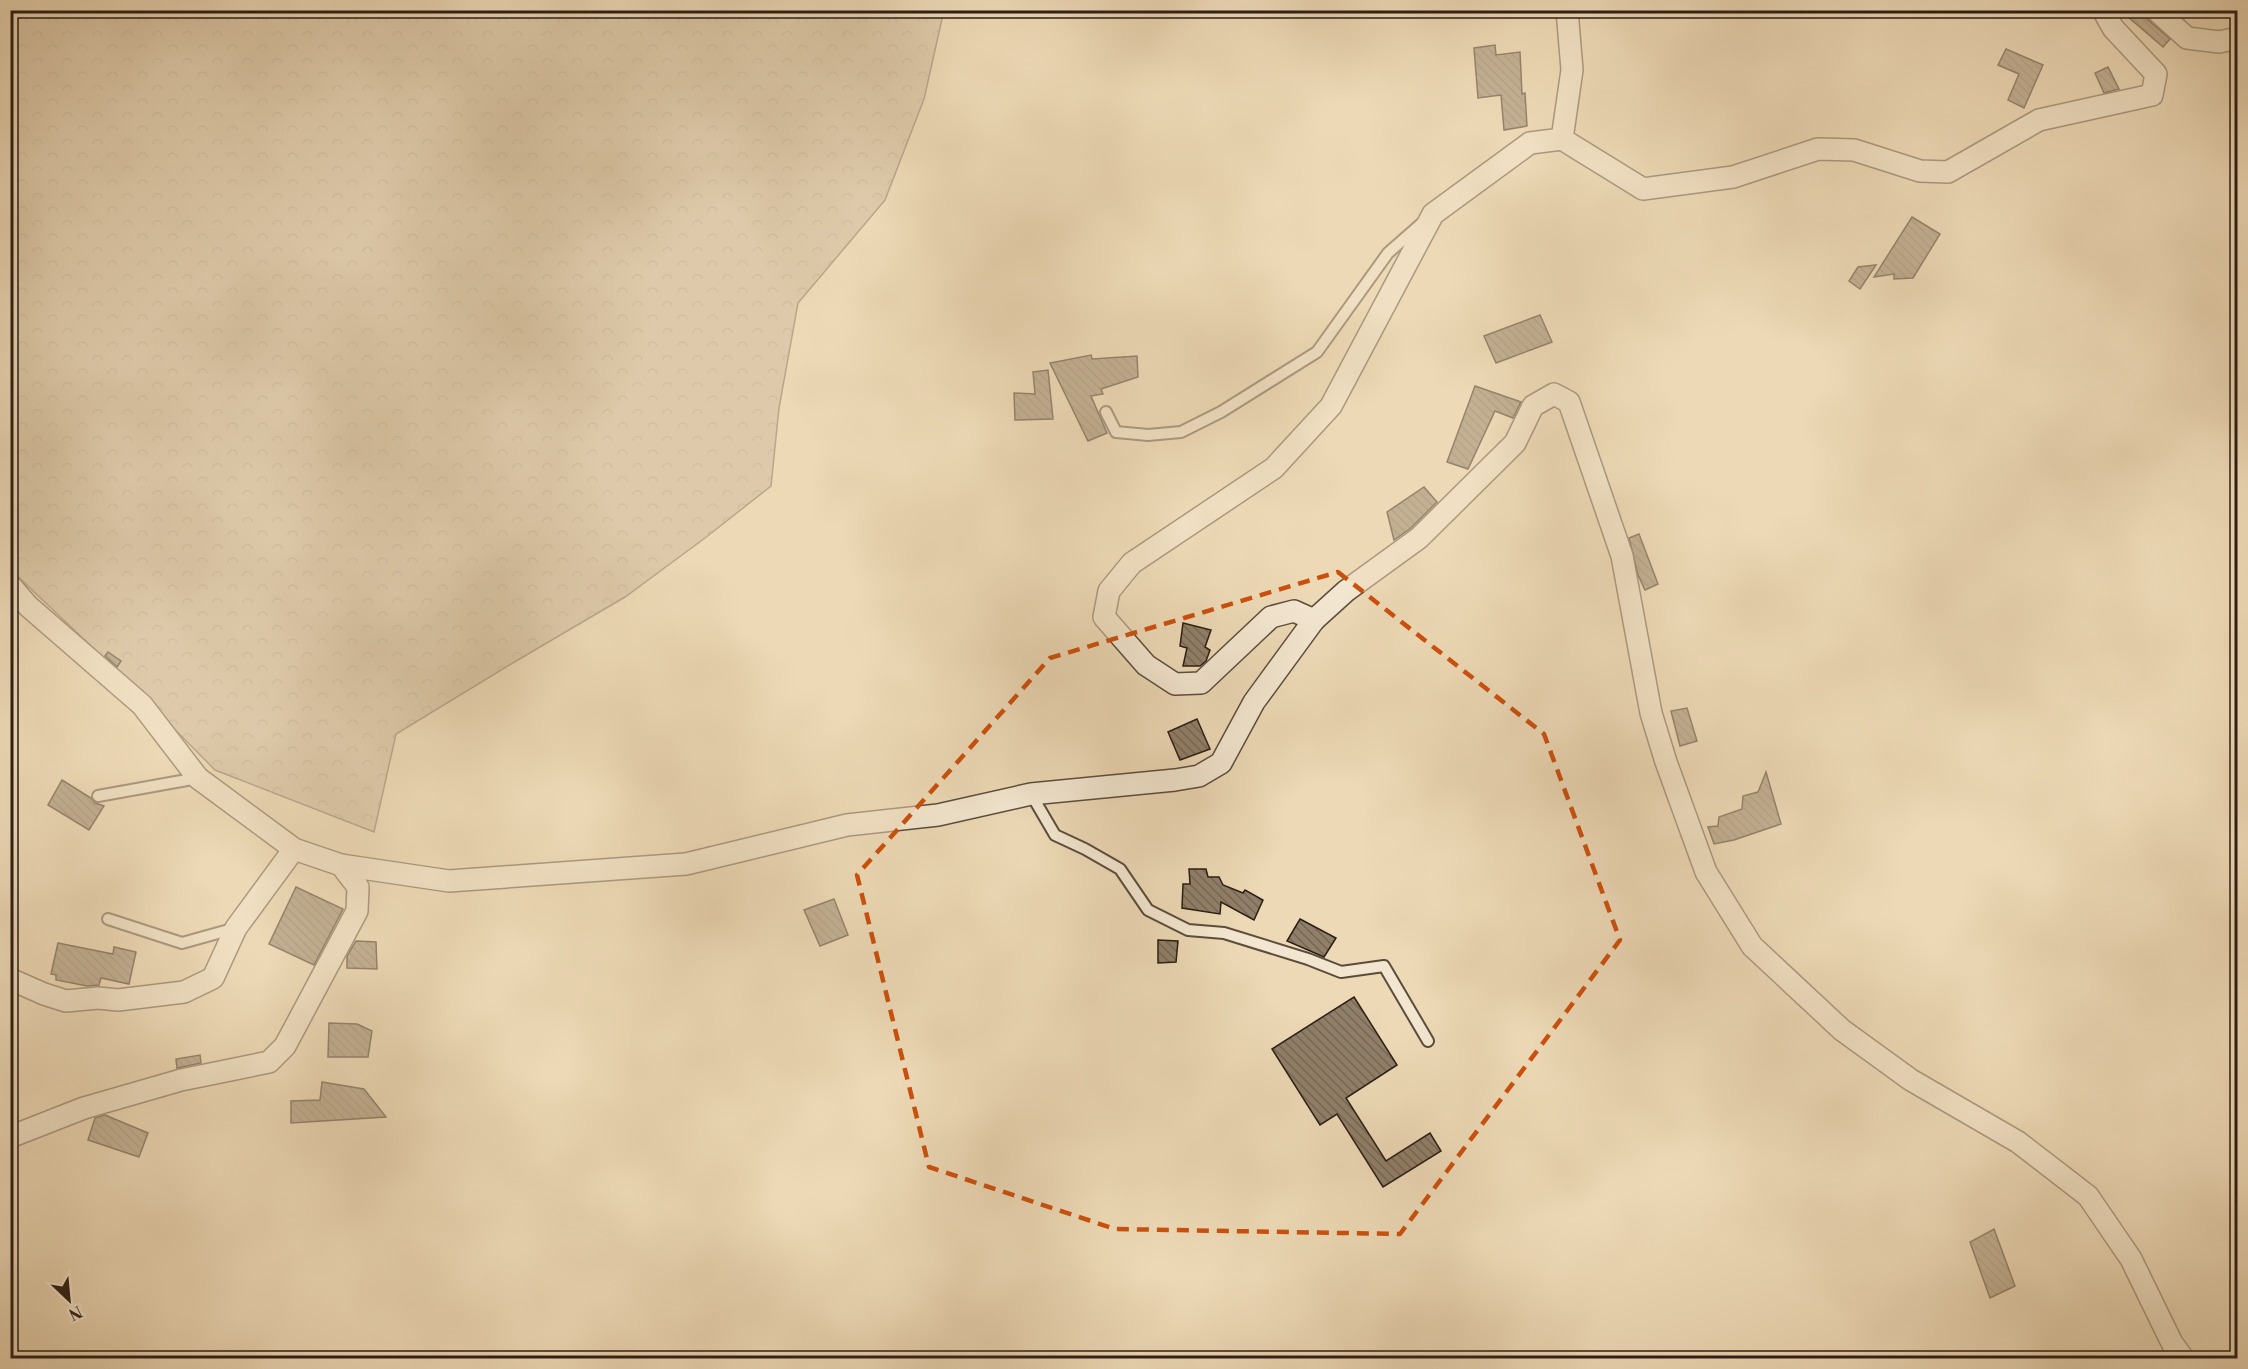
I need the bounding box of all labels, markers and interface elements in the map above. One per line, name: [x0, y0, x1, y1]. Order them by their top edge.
north arrow: [39, 1270, 99, 1330]
text: N: [65, 1301, 85, 1324]

